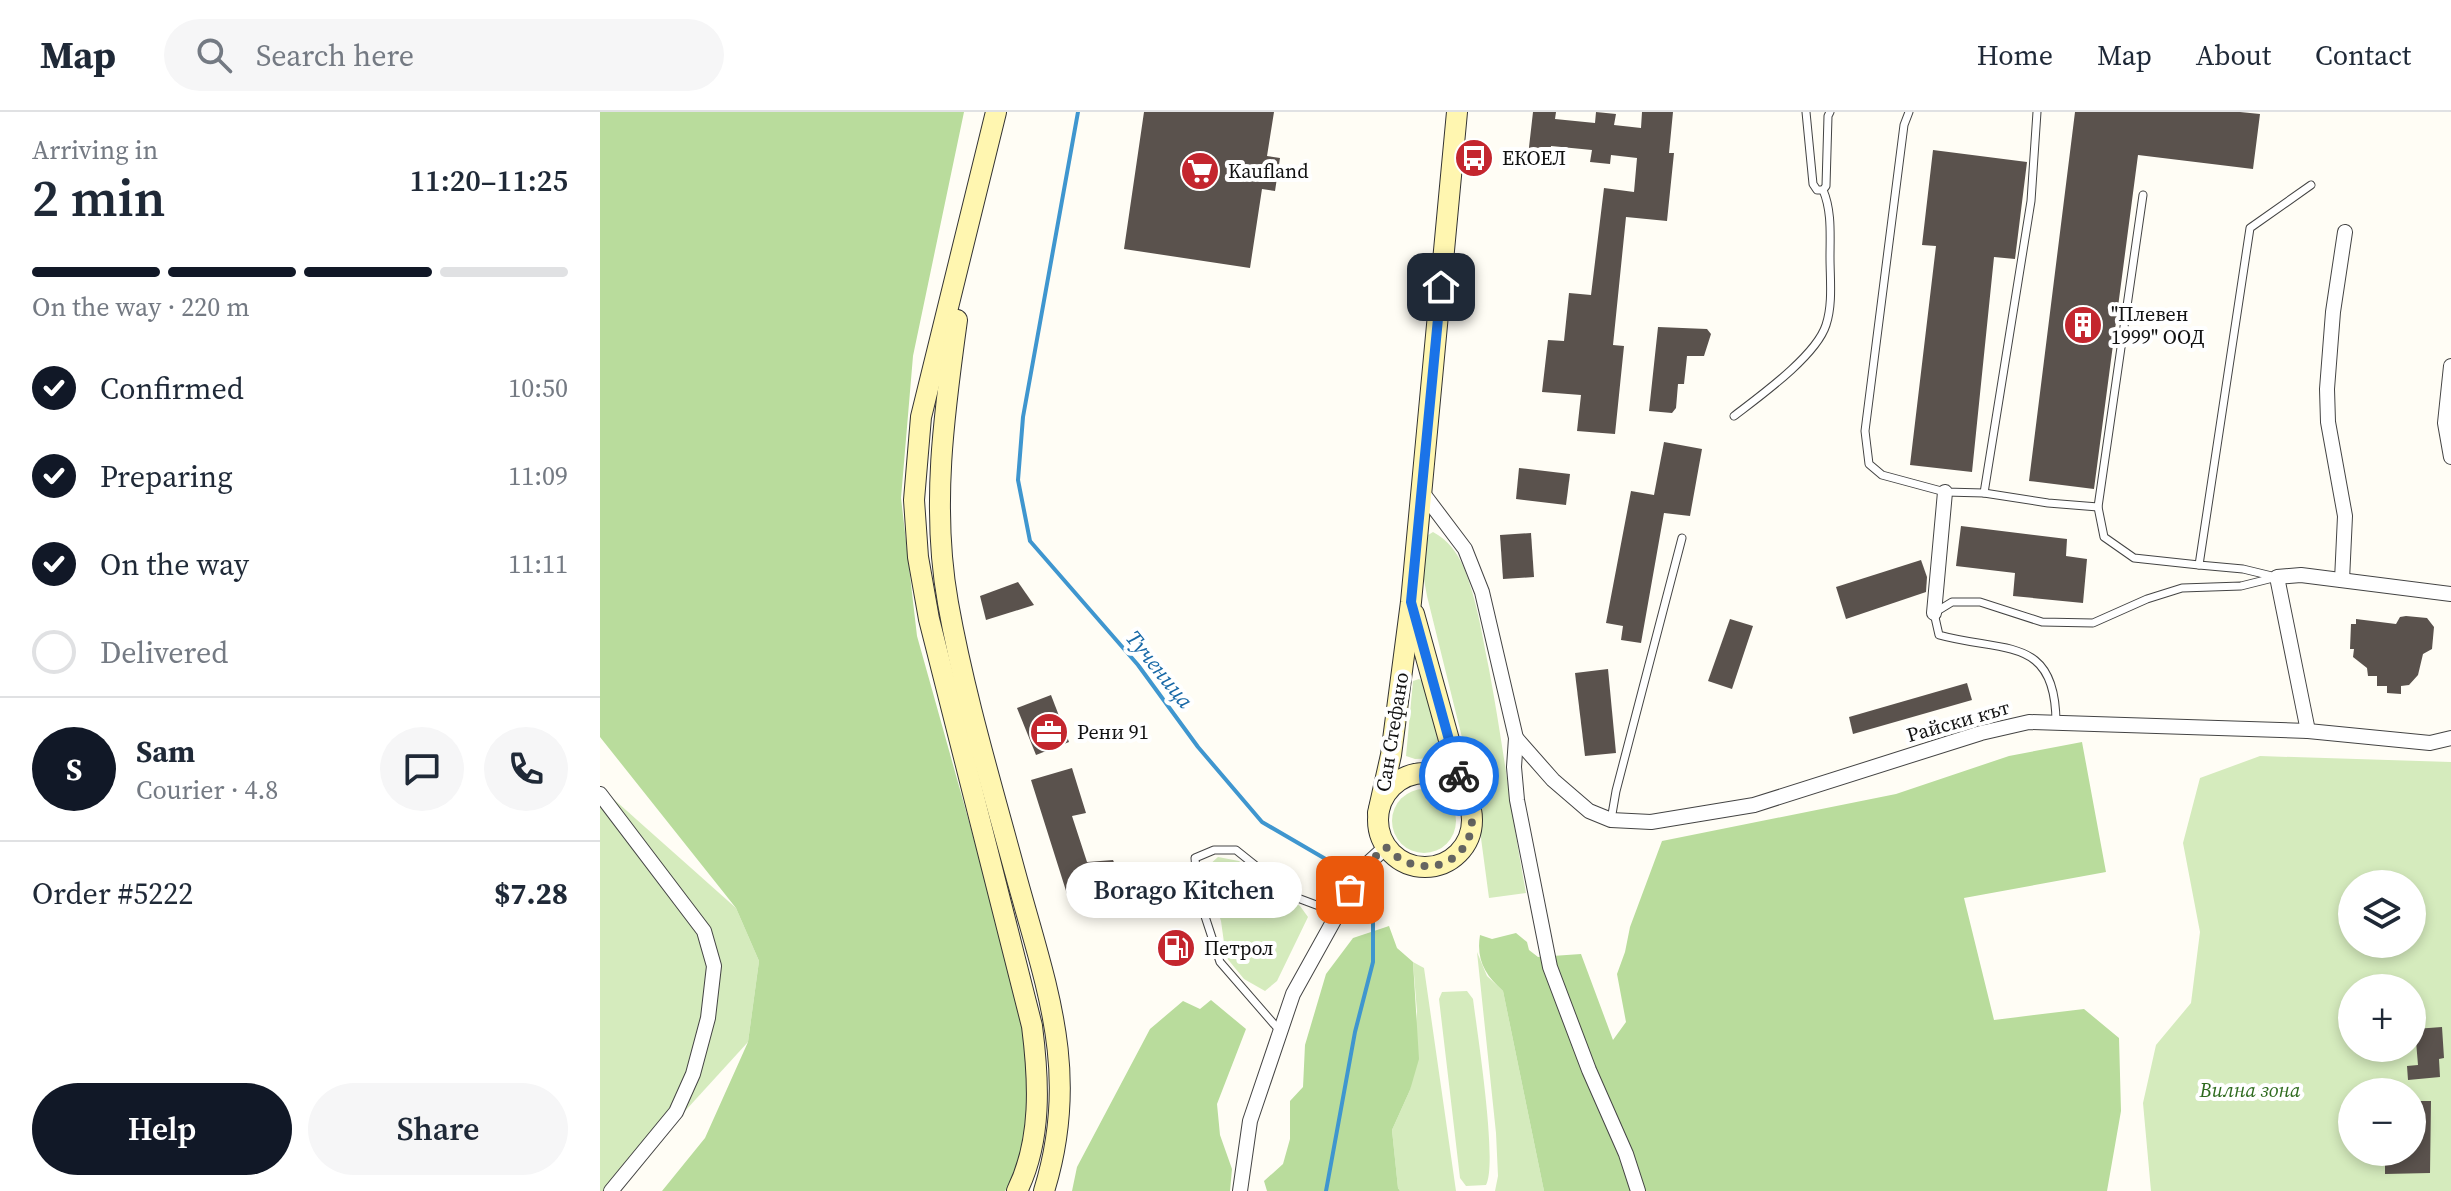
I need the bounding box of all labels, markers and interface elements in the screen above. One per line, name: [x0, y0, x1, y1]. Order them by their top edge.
search box: [164, 19, 724, 91]
text: Map: [40, 29, 116, 81]
icon: search: [192, 33, 236, 77]
text: Search here: [256, 35, 414, 76]
text: Home: [1977, 36, 2053, 74]
text: Map: [2097, 36, 2152, 74]
text: About: [2196, 36, 2271, 74]
text: Contact: [2315, 36, 2411, 74]
text: Arriving in: [32, 132, 158, 168]
bus stop icon: ЕКОЕЛ: [1453, 137, 1495, 179]
place label: ЕКОЕЛ: [1502, 144, 1566, 172]
supermarket icon: Kaufland: [1179, 150, 1221, 192]
place label: Kaufland: [1228, 157, 1309, 185]
text: 11:20–11:25: [409, 160, 568, 201]
text: 2 min: [32, 162, 165, 233]
pin: [1407, 253, 1475, 321]
icon: home: [1419, 265, 1463, 309]
text: On the way · 220 m: [32, 289, 250, 325]
place label: "Плевен 1999" ООД: [2111, 300, 2205, 351]
building icon: "Плевен 1999" ООД: [2062, 304, 2104, 346]
icon: check: [32, 366, 76, 410]
text: Confirmed: [100, 368, 244, 409]
text: 10:50: [508, 370, 568, 406]
icon: check: [32, 454, 76, 498]
text: Preparing: [100, 456, 233, 497]
text: 11:09: [508, 458, 568, 494]
icon: check: [32, 542, 76, 586]
text: On the way: [100, 544, 249, 585]
text: 11:11: [508, 546, 568, 582]
water label: Тученица: [1119, 624, 1201, 715]
text: Delivered: [100, 632, 228, 673]
street label: Сан Стефано: [1369, 670, 1415, 794]
street label: Райски кът: [1903, 693, 2013, 749]
office icon: Рени 91: [1028, 711, 1070, 753]
place label: Рени 91: [1077, 718, 1149, 746]
button: chat: [380, 727, 464, 811]
button: phone: [484, 727, 568, 811]
text: Sam: [136, 731, 195, 772]
courier: [1419, 736, 1499, 816]
text: S: [66, 749, 82, 790]
icon: bike: [1437, 754, 1481, 798]
text: Courier · 4.8: [136, 772, 278, 808]
pin: [1316, 856, 1384, 924]
callout: Borago Kitchen: [1066, 862, 1302, 918]
icon: bag: [1328, 868, 1372, 912]
map controls: [2338, 870, 2426, 1166]
button: layers: [2338, 870, 2426, 958]
text: Borago Kitchen: [1093, 872, 1275, 908]
text: Order #5222: [32, 873, 193, 914]
text: $7.28: [494, 873, 568, 914]
fuel station icon: Петрол: [1155, 927, 1197, 969]
place label: Петрол: [1204, 934, 1274, 962]
button: +: [2338, 974, 2426, 1062]
park label: Вилна зона: [2199, 1076, 2301, 1104]
button: −: [2338, 1078, 2426, 1166]
button: Help: [32, 1083, 292, 1175]
button: Share: [308, 1083, 568, 1175]

